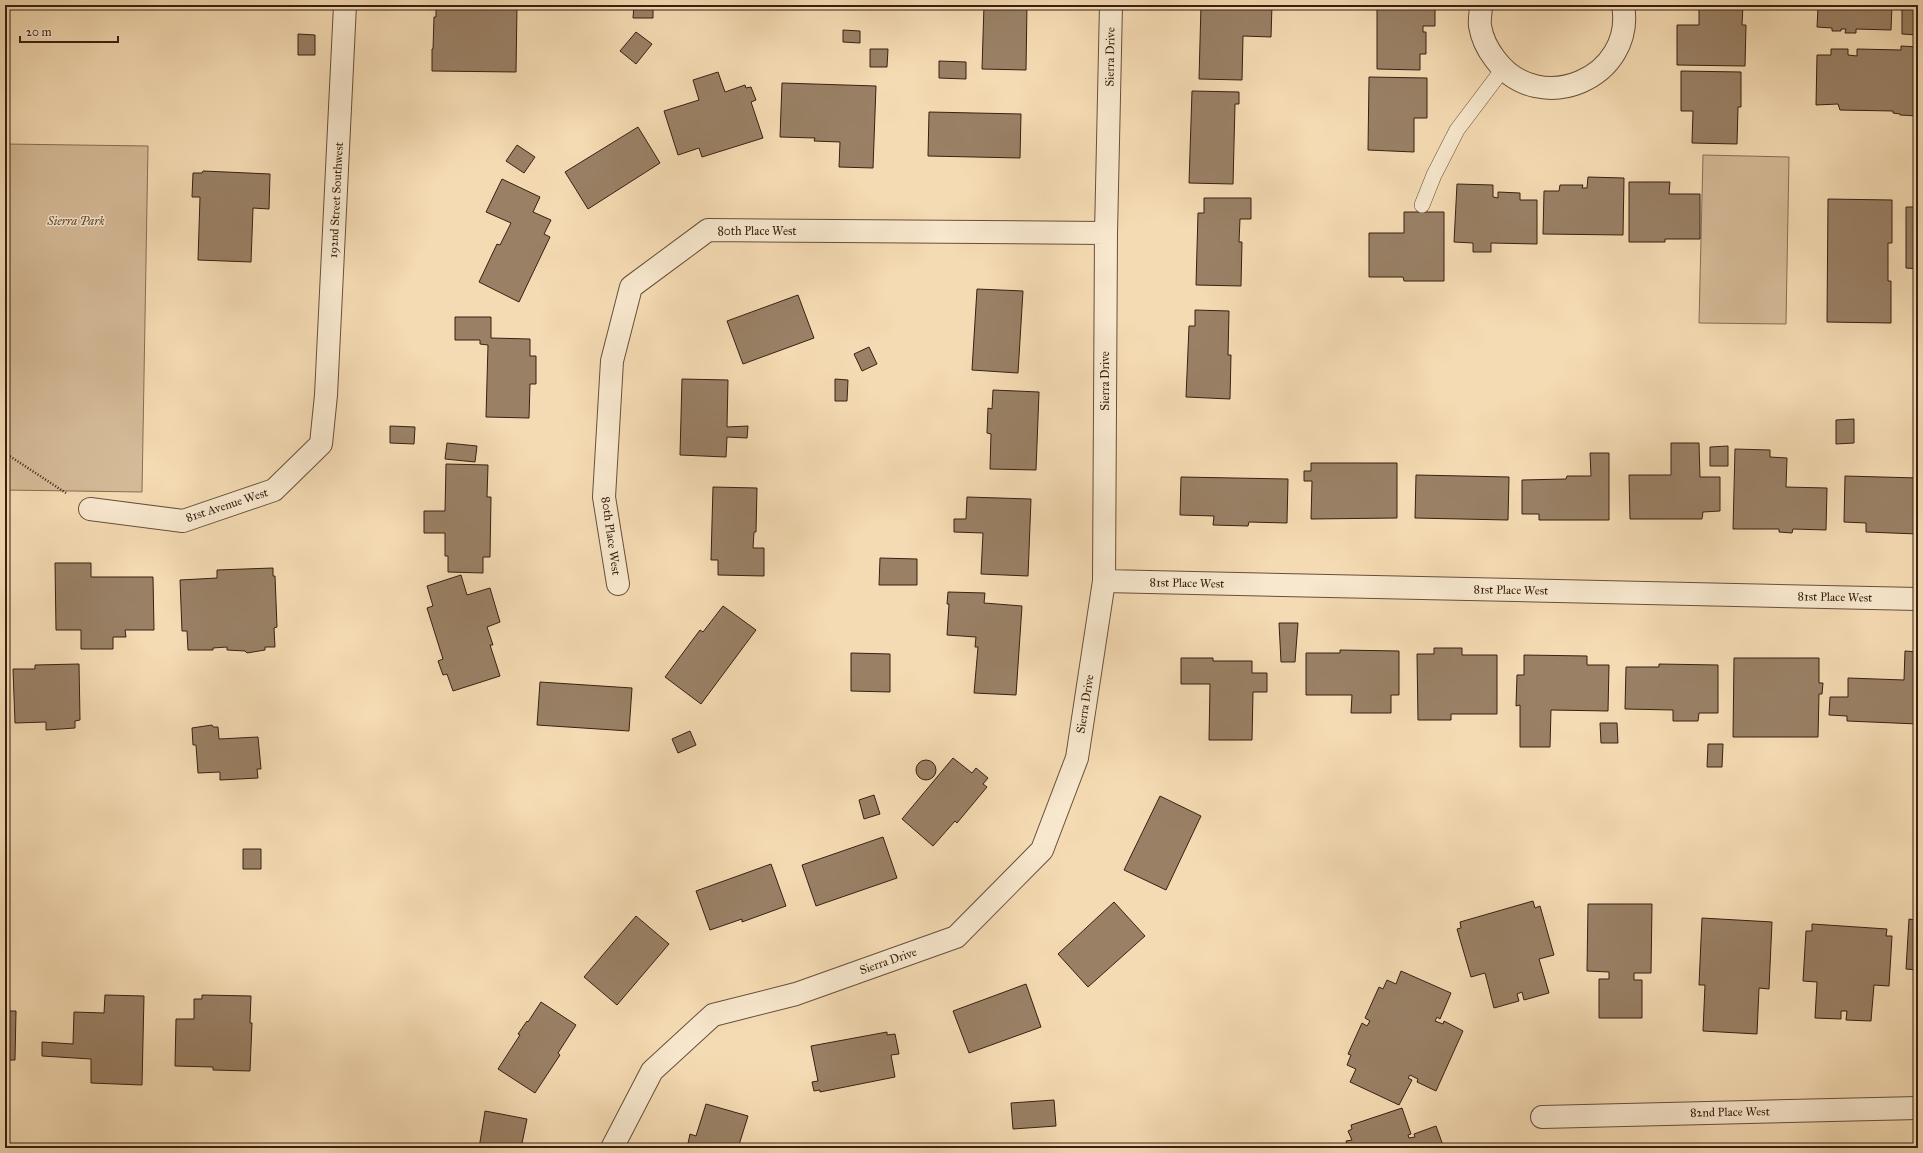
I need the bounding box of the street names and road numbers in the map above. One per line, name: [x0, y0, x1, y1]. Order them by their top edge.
street label: Sierra Drive: [1102, 27, 1118, 87]
street label: 192nd Street Southwest: [326, 141, 346, 258]
street label: 80th Place West: [717, 224, 797, 238]
street label: Sierra Drive: [1098, 351, 1112, 411]
street label: 81st Avenue West: [184, 485, 271, 525]
street label: 80th Place West: [599, 496, 624, 577]
street label: 81st Place West: [1150, 575, 1225, 591]
street label: 81st Place West: [1474, 582, 1549, 598]
street label: 81st Place West: [1798, 589, 1873, 605]
street label: Sierra Drive: [1073, 673, 1097, 735]
street label: Sierra Drive: [858, 945, 918, 977]
street label: 82nd Place West: [1690, 1104, 1771, 1120]

